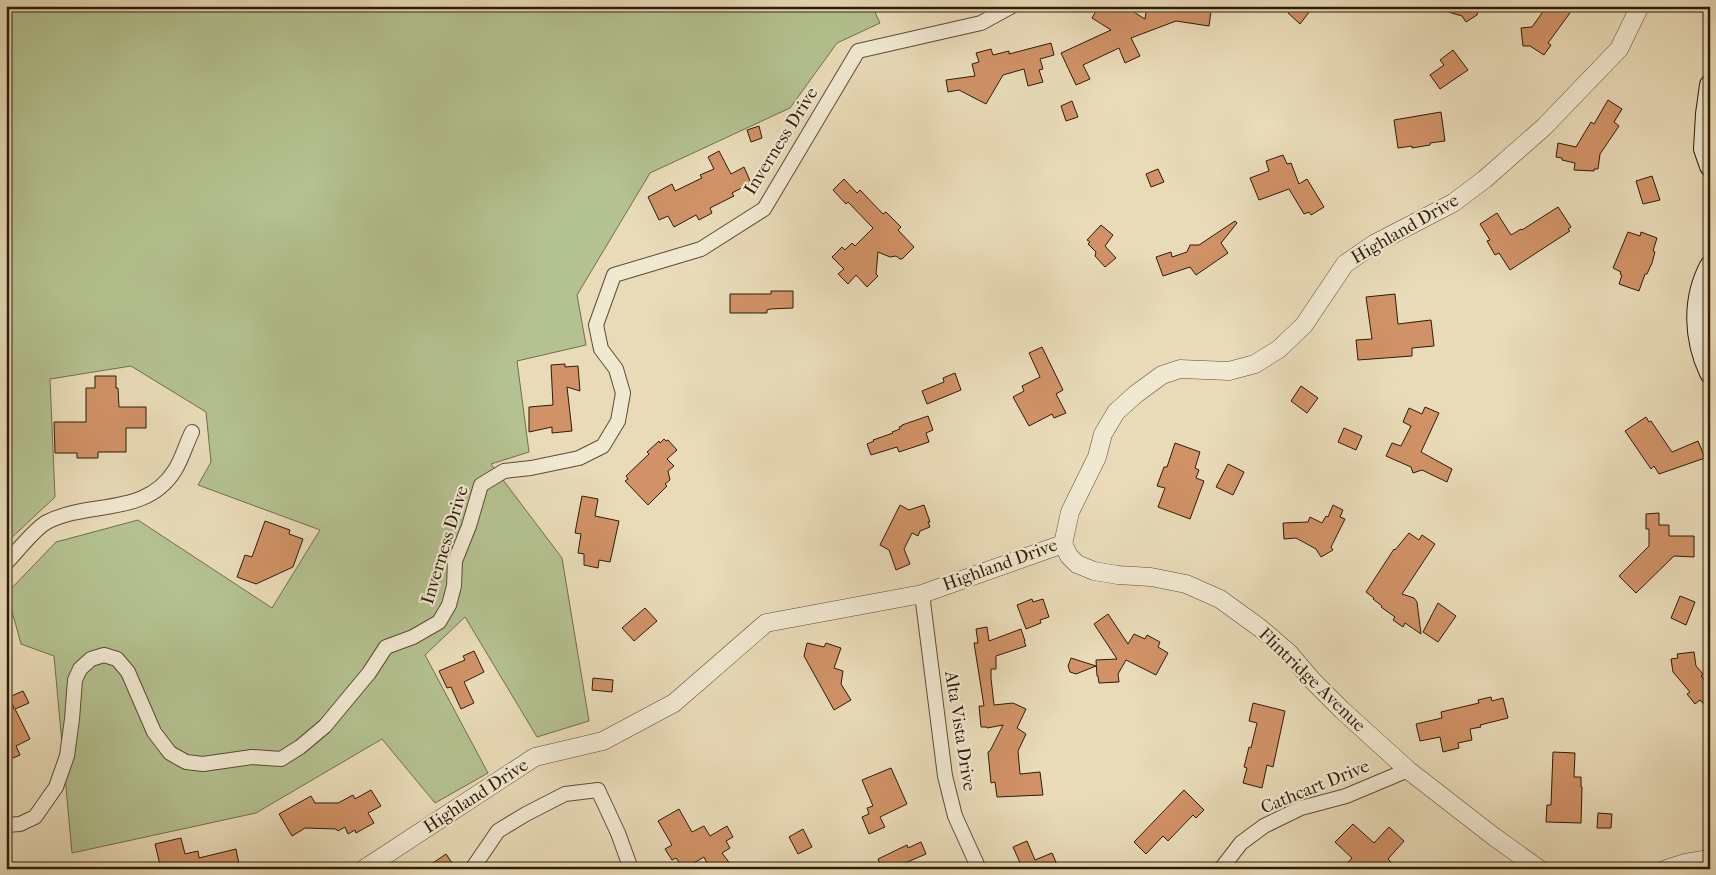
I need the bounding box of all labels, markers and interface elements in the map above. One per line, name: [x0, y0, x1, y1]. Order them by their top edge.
street label: Inverness Drive: [740, 83, 822, 199]
street label: Highland Drive: [1348, 190, 1463, 268]
street label: Inverness Drive: [417, 483, 473, 607]
street label: Highland Drive: [940, 534, 1060, 595]
street label: Flintridge Avenue: [1254, 624, 1370, 736]
street label: Alta Vista Drive: [940, 668, 980, 793]
street label: Highland Drive: [420, 754, 532, 838]
street label: Cathcart Drive: [1258, 756, 1372, 818]

